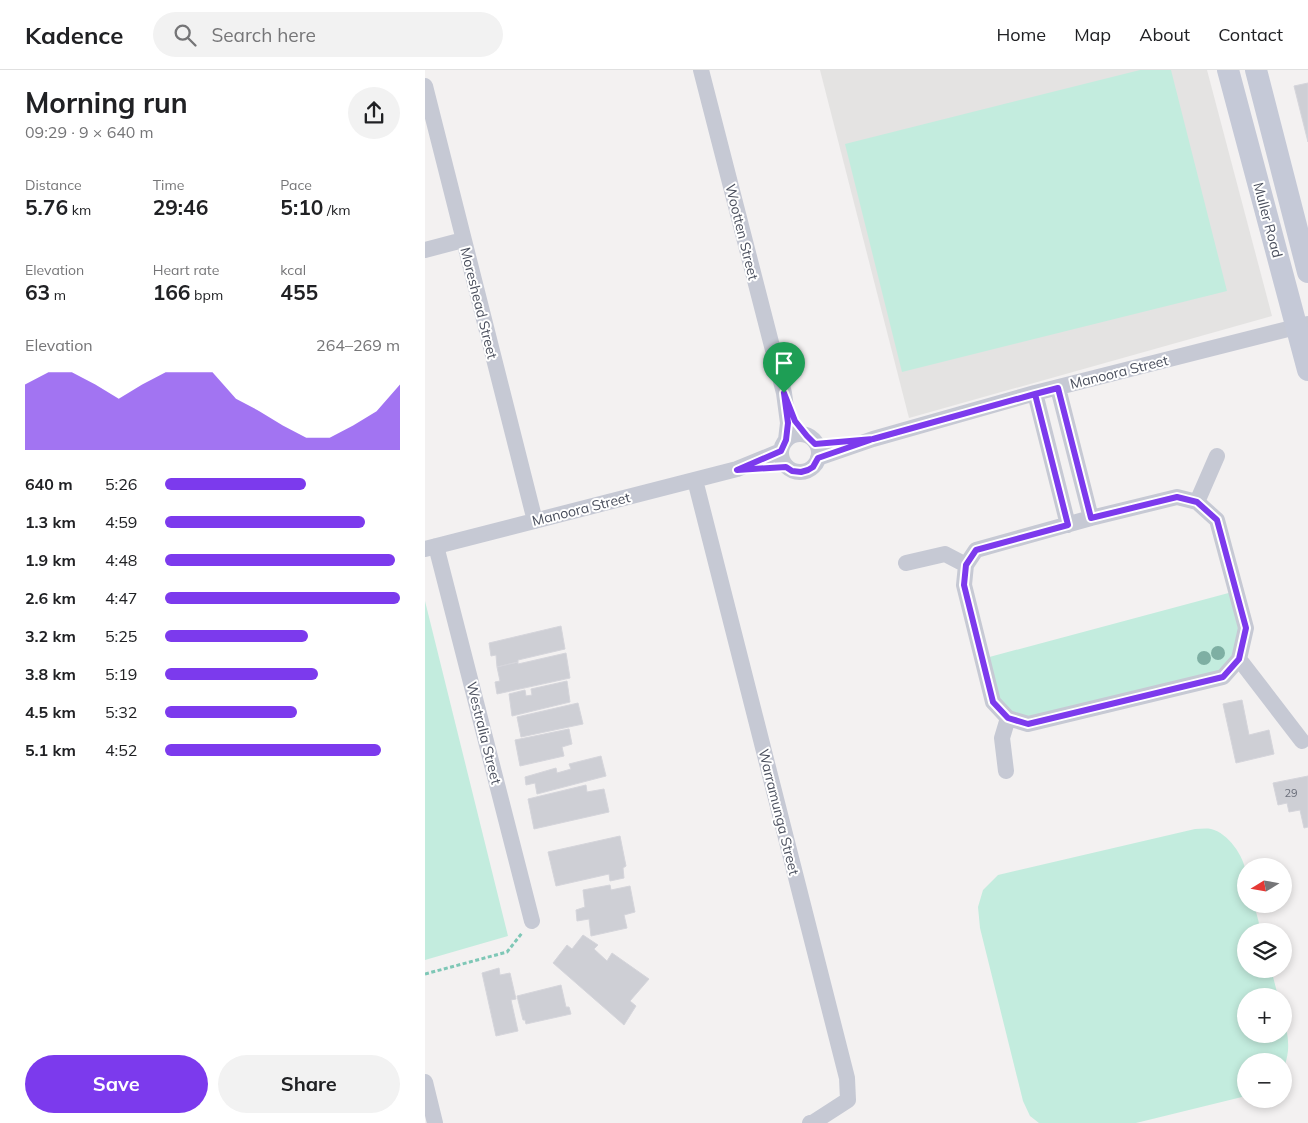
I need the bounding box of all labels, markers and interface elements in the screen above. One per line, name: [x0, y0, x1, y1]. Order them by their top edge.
search box: [153, 12, 503, 57]
text: Kadence: [25, 20, 123, 50]
icon: search: [171, 21, 199, 49]
text: Search here: [211, 23, 316, 47]
text: Home: [996, 23, 1046, 46]
text: Map: [1074, 23, 1111, 46]
text: About: [1139, 23, 1190, 46]
text: Contact: [1218, 23, 1283, 46]
text: Morning run: [25, 85, 188, 120]
button: share: [348, 87, 400, 139]
text: 09:29 · 9 × 640 m: [25, 122, 154, 142]
text: Distance: [25, 176, 82, 194]
text: Time: [153, 176, 184, 194]
text: Pace: [280, 176, 312, 194]
street label: Muller Road: [1249, 180, 1287, 260]
street label: Wootten Street: [721, 182, 763, 282]
text: 5.76: [25, 194, 68, 220]
text: 29:46: [153, 194, 208, 220]
text: 5:10: [280, 194, 323, 220]
text: km: [68, 201, 91, 219]
text: /km: [323, 201, 350, 219]
street label: Moreshead Street: [456, 245, 502, 361]
text: Elevation: [25, 261, 84, 279]
text: Heart rate: [153, 261, 219, 279]
text: kcal: [280, 261, 306, 279]
text: 63: [25, 279, 50, 305]
text: 166: [153, 279, 190, 305]
text: 455: [280, 279, 318, 305]
text: m: [50, 286, 66, 304]
text: bpm: [190, 286, 223, 304]
text: Elevation: [25, 335, 93, 355]
text: 264–269 m: [316, 335, 400, 355]
pin: [763, 342, 805, 393]
icon: arrive: [770, 349, 798, 377]
street label: Manoora Street: [1068, 351, 1170, 393]
text: 640 m: [25, 474, 73, 494]
text: 5:26: [105, 474, 137, 494]
street label: Manoora Street: [530, 488, 632, 530]
text: 1.3 km: [25, 512, 76, 532]
text: 4:59: [105, 512, 137, 532]
text: 1.9 km: [25, 550, 76, 570]
text: 4:48: [105, 550, 137, 570]
text: 2.6 km: [25, 588, 76, 608]
text: 4:47: [105, 588, 137, 608]
text: 3.2 km: [25, 626, 76, 646]
text: 5:25: [105, 626, 137, 646]
text: 3.8 km: [25, 664, 76, 684]
text: 5:19: [105, 664, 137, 684]
street label: Westralia Street: [463, 680, 505, 786]
text: 4.5 km: [25, 702, 76, 722]
text: 5:32: [105, 702, 137, 722]
text: 5.1 km: [25, 740, 76, 760]
text: 4:52: [105, 740, 137, 760]
street label: Warramunga Street: [755, 747, 803, 877]
house number: 29: [1284, 786, 1298, 800]
north arrow: [1237, 858, 1293, 912]
map controls: [1237, 858, 1292, 1108]
button: layers: [1237, 923, 1292, 978]
button: +: [1237, 988, 1292, 1043]
button: −: [1237, 1053, 1292, 1108]
button: Save: [25, 1055, 208, 1113]
button: Share: [218, 1055, 400, 1113]

